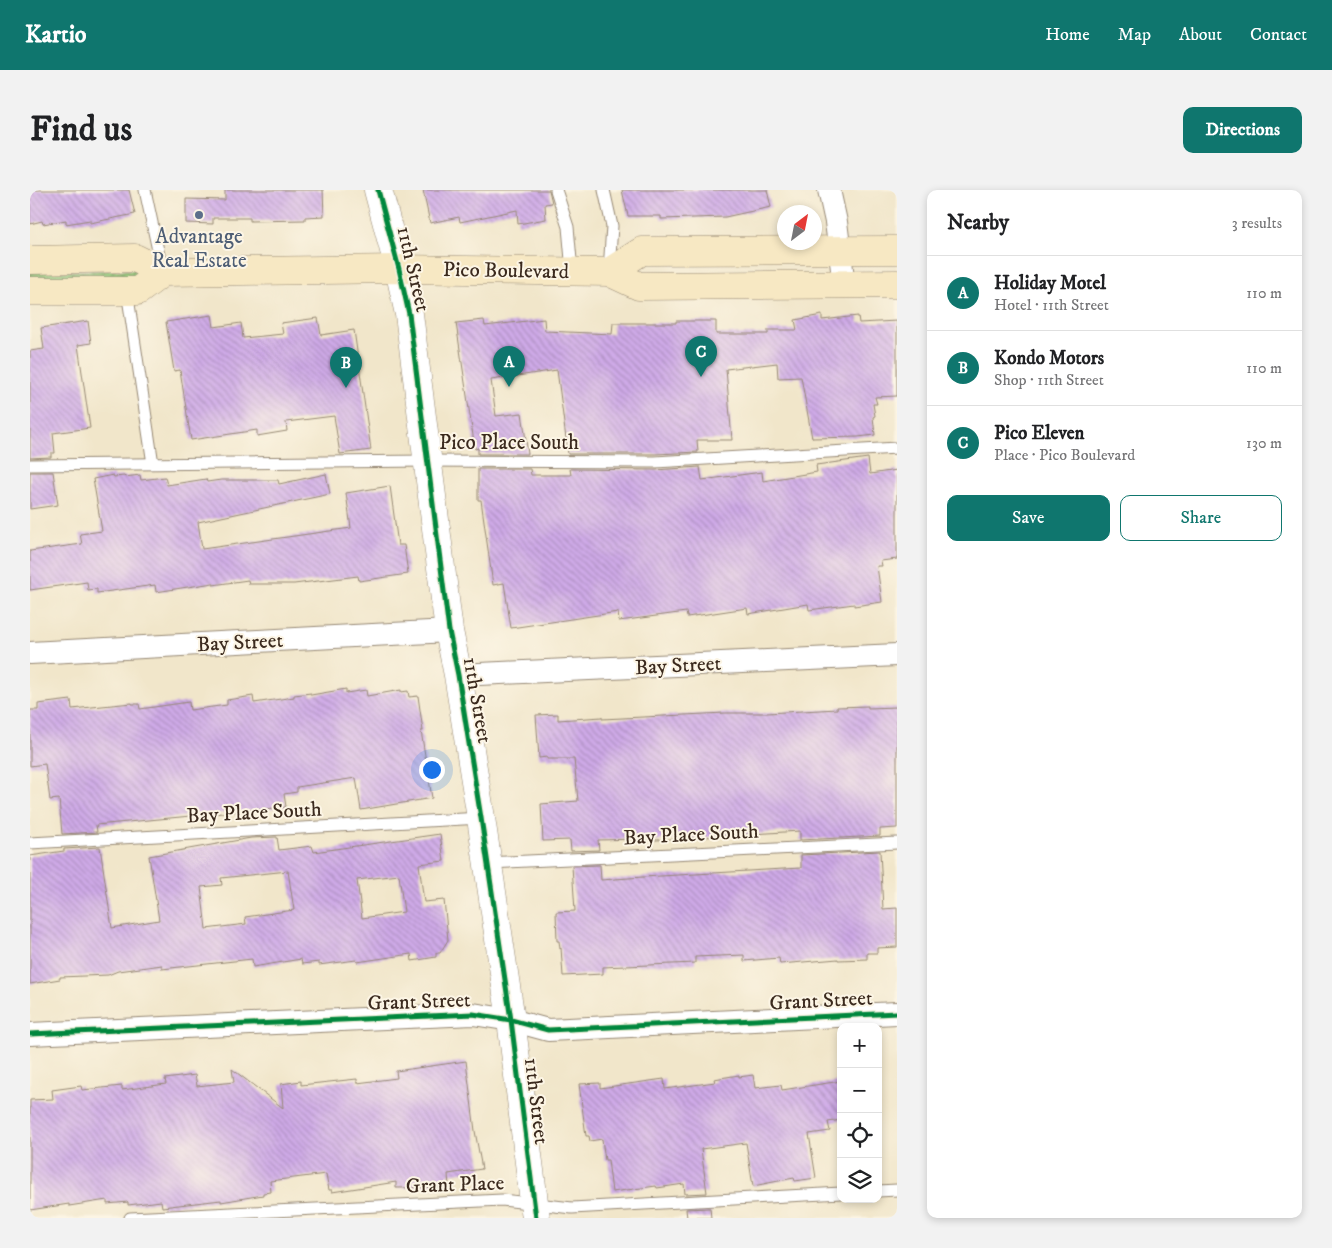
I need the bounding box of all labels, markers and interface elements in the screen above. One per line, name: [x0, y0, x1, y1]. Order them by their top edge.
text: Kartio: [25, 20, 87, 50]
text: Home: [1045, 24, 1090, 46]
text: Map: [1118, 24, 1151, 46]
text: About: [1179, 24, 1222, 46]
text: Contact: [1250, 24, 1307, 46]
button: Directions: [1183, 107, 1302, 153]
text: Find us: [30, 108, 132, 152]
north arrow: [777, 205, 822, 250]
marker: Advantage Real Estate: [193, 209, 205, 221]
text: Nearby: [947, 210, 1009, 236]
text: 3 results: [1232, 213, 1282, 233]
place label: Advantage Real Estate: [151, 224, 247, 274]
street label: 11th Street: [391, 224, 436, 315]
street label: Pico Boulevard: [443, 257, 570, 285]
text: Holiday Motel: [994, 272, 1106, 295]
text: A: [958, 283, 968, 303]
text: 110 m: [1246, 283, 1282, 303]
text: Hotel · 11th Street: [994, 295, 1109, 315]
pin: C: [685, 336, 717, 377]
pin: A: [493, 346, 525, 387]
pin: B: [330, 347, 362, 388]
text: Kondo Motors: [994, 347, 1104, 370]
text: B: [958, 358, 968, 378]
text: 110 m: [1246, 358, 1282, 378]
text: Shop · 11th Street: [994, 370, 1104, 390]
text: Pico Eleven: [994, 422, 1085, 445]
street label: Pico Place South: [439, 430, 579, 456]
text: C: [958, 433, 968, 453]
text: 130 m: [1246, 433, 1282, 453]
text: Place · Pico Boulevard: [994, 445, 1135, 465]
button: Save: [947, 495, 1110, 541]
button: Share: [1120, 495, 1282, 541]
street label: Bay Street: [196, 628, 284, 658]
street label: Bay Street: [634, 651, 722, 681]
street label: 11th Street: [457, 655, 497, 746]
your location: [419, 757, 445, 783]
street label: Bay Place South: [186, 796, 322, 830]
street label: Bay Place South: [623, 818, 759, 852]
street label: Grant Street: [769, 985, 874, 1017]
street label: Grant Street: [367, 987, 471, 1017]
map controls: [837, 1023, 882, 1203]
button: +: [837, 1023, 882, 1068]
street label: 11th Street: [518, 1056, 554, 1146]
button: −: [837, 1068, 882, 1113]
button: locate: [837, 1113, 882, 1158]
button: layers: [837, 1158, 882, 1203]
street label: Grant Place: [405, 1170, 505, 1200]

